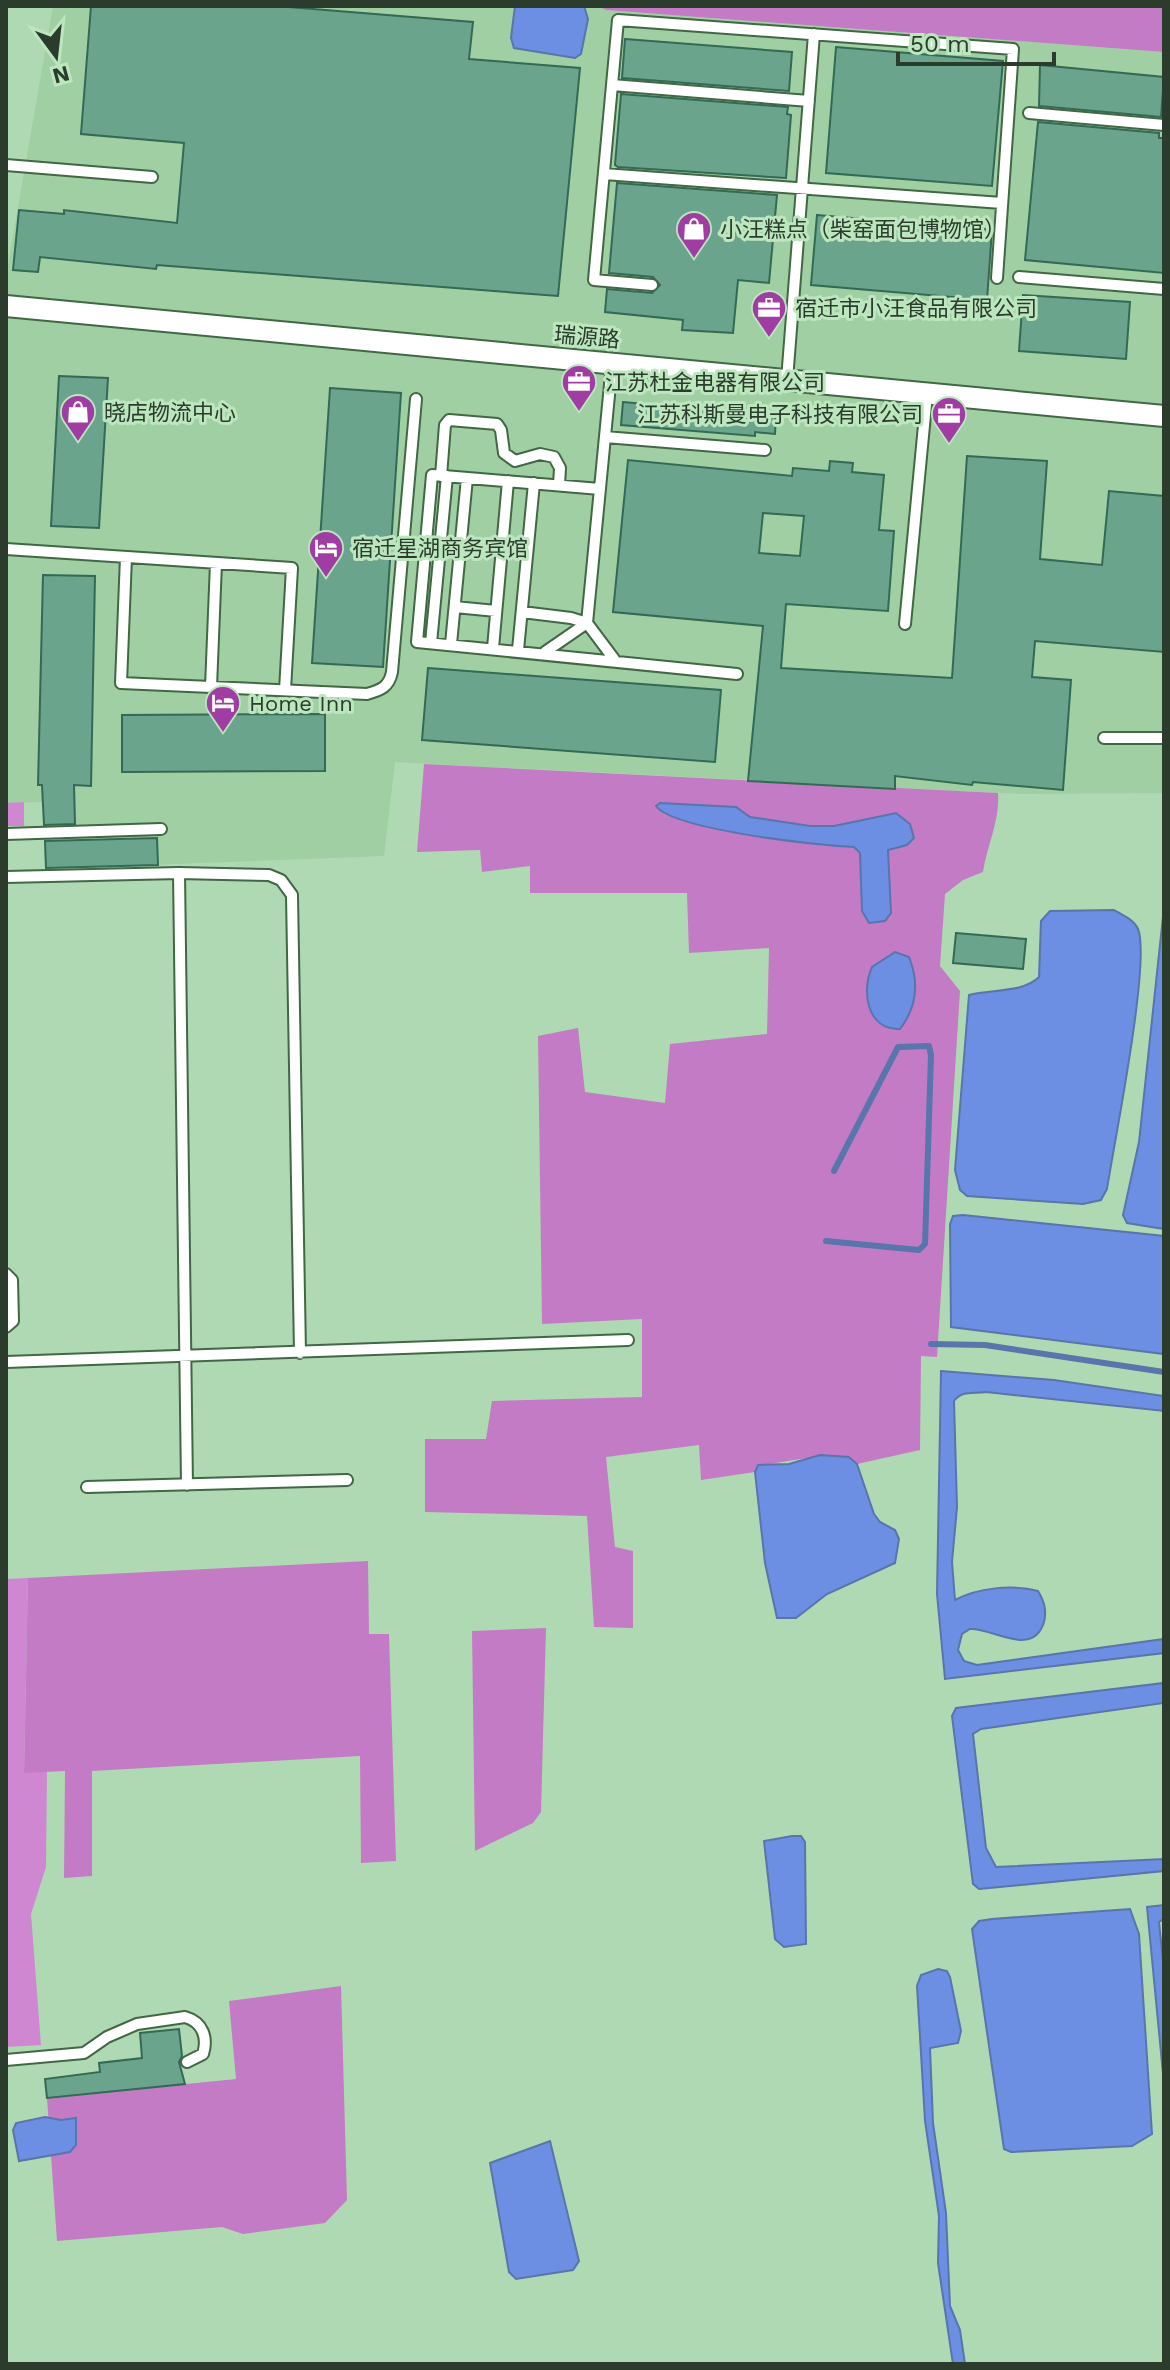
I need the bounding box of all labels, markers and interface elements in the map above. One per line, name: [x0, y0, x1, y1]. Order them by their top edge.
north arrow: [16, 16, 96, 96]
scale bar: [898, 16, 1054, 66]
text: 50 m: [910, 30, 970, 58]
text: N: [50, 61, 72, 89]
shop icon: 小汪糕点（柴窑面包博物馆）: [675, 210, 713, 260]
place label: 小汪糕点（柴窑面包博物馆）: [720, 217, 1006, 242]
office icon: 宿迁市小汪食品有限公司: [750, 289, 788, 339]
place label: 宿迁市小汪食品有限公司: [795, 296, 1037, 321]
street label: 瑞源路: [553, 322, 621, 352]
office icon: 江苏杜金电器有限公司: [560, 363, 598, 413]
place label: 江苏杜金电器有限公司: [605, 370, 825, 395]
shop icon: 晓店物流中心: [59, 393, 97, 443]
office icon: 江苏科斯曼电子科技有限公司: [930, 395, 968, 445]
place label: 晓店物流中心: [104, 400, 236, 425]
place label: 江苏科斯曼电子科技有限公司: [637, 402, 923, 427]
hotel icon: 宿迁星湖商务宾馆: [307, 529, 345, 579]
place label: 宿迁星湖商务宾馆: [352, 536, 528, 561]
hotel icon: Home Inn: [204, 684, 242, 734]
place label: Home Inn: [249, 691, 353, 716]

